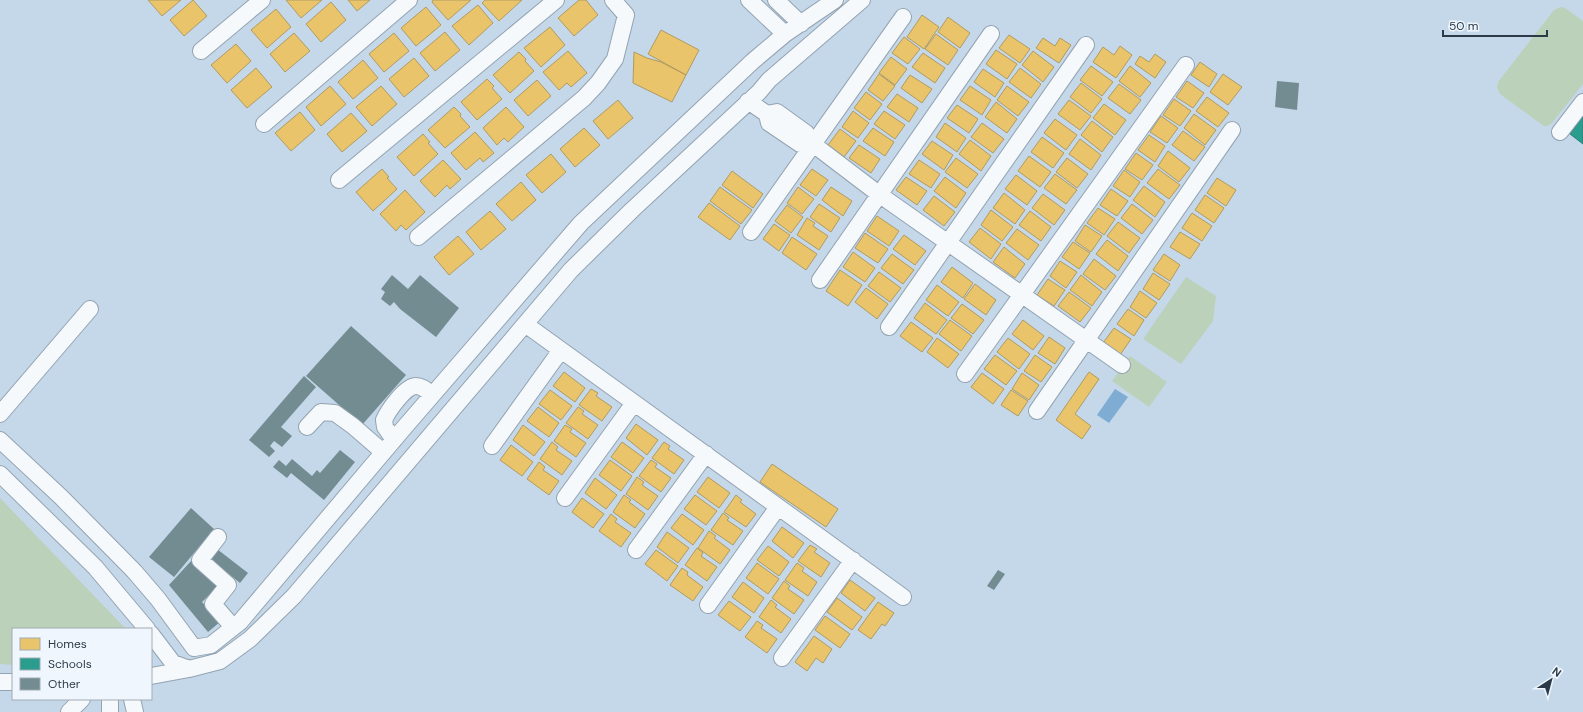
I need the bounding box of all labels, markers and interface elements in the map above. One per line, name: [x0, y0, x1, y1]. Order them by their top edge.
scale bar: [1443, 12, 1547, 38]
text: 50 m: [1449, 18, 1478, 34]
legend: [12, 628, 152, 700]
text: Homes: [48, 636, 87, 652]
text: Schools: [48, 656, 92, 672]
north arrow: [1531, 660, 1571, 700]
text: N: [1550, 664, 1564, 680]
text: Other: [48, 676, 81, 692]

